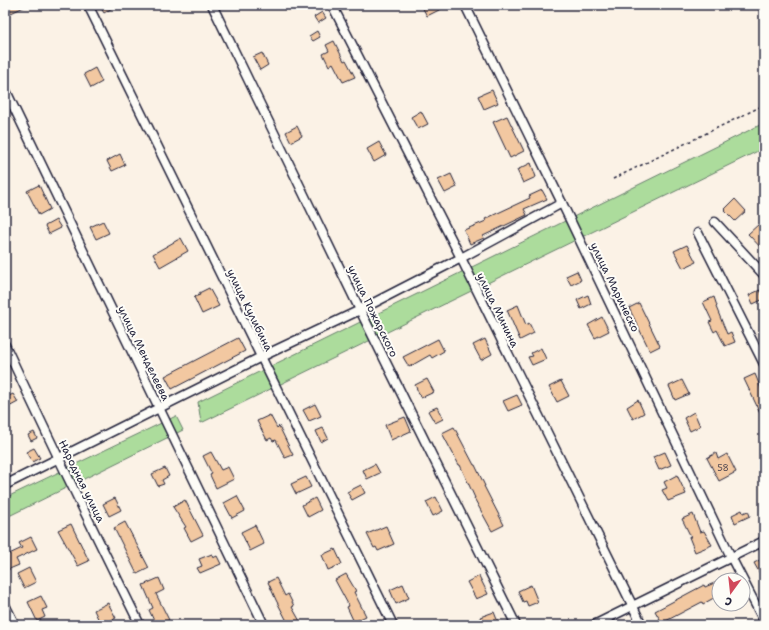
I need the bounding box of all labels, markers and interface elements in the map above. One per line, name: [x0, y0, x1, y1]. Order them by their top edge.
street label: улица Маринеско: [586, 240, 643, 335]
street label: улица Пожарского: [344, 263, 401, 360]
street label: улица Кулибина: [223, 266, 276, 354]
street label: улица Минина: [473, 270, 522, 350]
street label: улица Менделеева: [114, 303, 173, 403]
street label: Народная улица: [55, 437, 108, 525]
house number: 58: [717, 462, 729, 474]
north arrow: [711, 572, 751, 612]
text: С: [723, 593, 734, 609]

